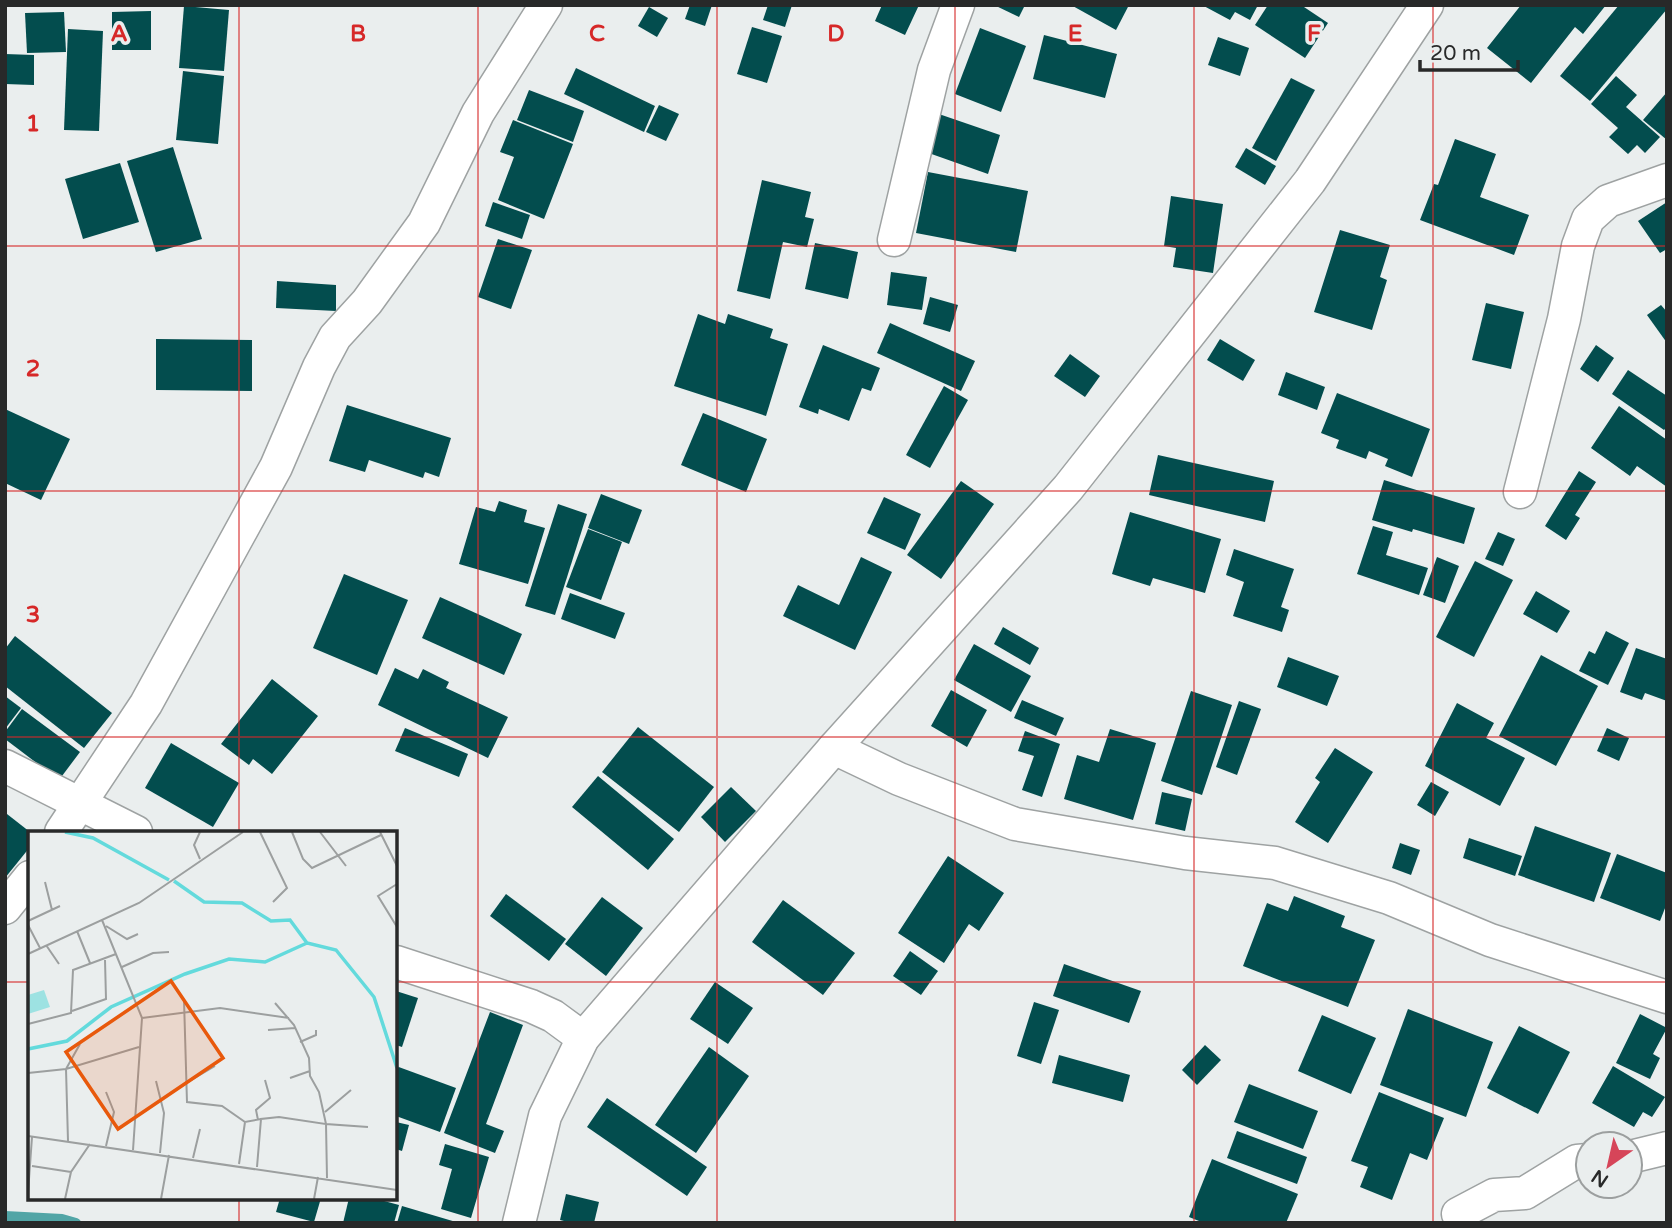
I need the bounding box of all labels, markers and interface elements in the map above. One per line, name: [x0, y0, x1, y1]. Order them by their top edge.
text: A: [110, 20, 128, 48]
text: B: [350, 20, 366, 48]
text: C: [589, 20, 605, 48]
text: D: [827, 20, 845, 48]
text: E: [1068, 20, 1082, 48]
text: F: [1307, 20, 1321, 48]
scale bar: [1420, 28, 1518, 72]
text: 20 m: [1430, 41, 1481, 66]
text: 1: [26, 110, 40, 138]
text: 2: [26, 355, 40, 383]
text: 3: [26, 601, 40, 629]
inset map: [28, 831, 397, 1200]
north arrow: [1574, 1130, 1644, 1200]
text: N: [1588, 1165, 1613, 1192]

